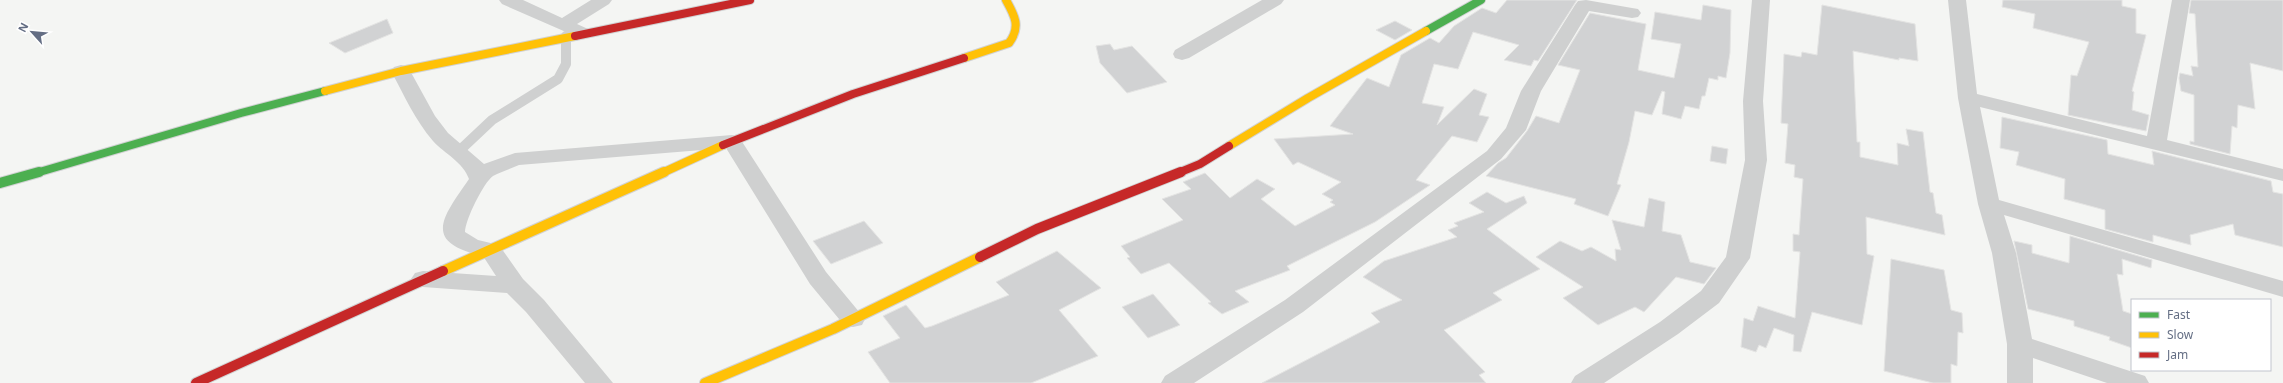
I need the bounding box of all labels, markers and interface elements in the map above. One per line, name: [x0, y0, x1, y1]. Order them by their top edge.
north arrow: [12, 12, 52, 52]
text: N: [14, 20, 31, 35]
legend: [2131, 299, 2271, 371]
text: Fast: [2167, 306, 2191, 323]
text: Slow: [2167, 326, 2194, 343]
text: Jam: [2166, 346, 2188, 363]

